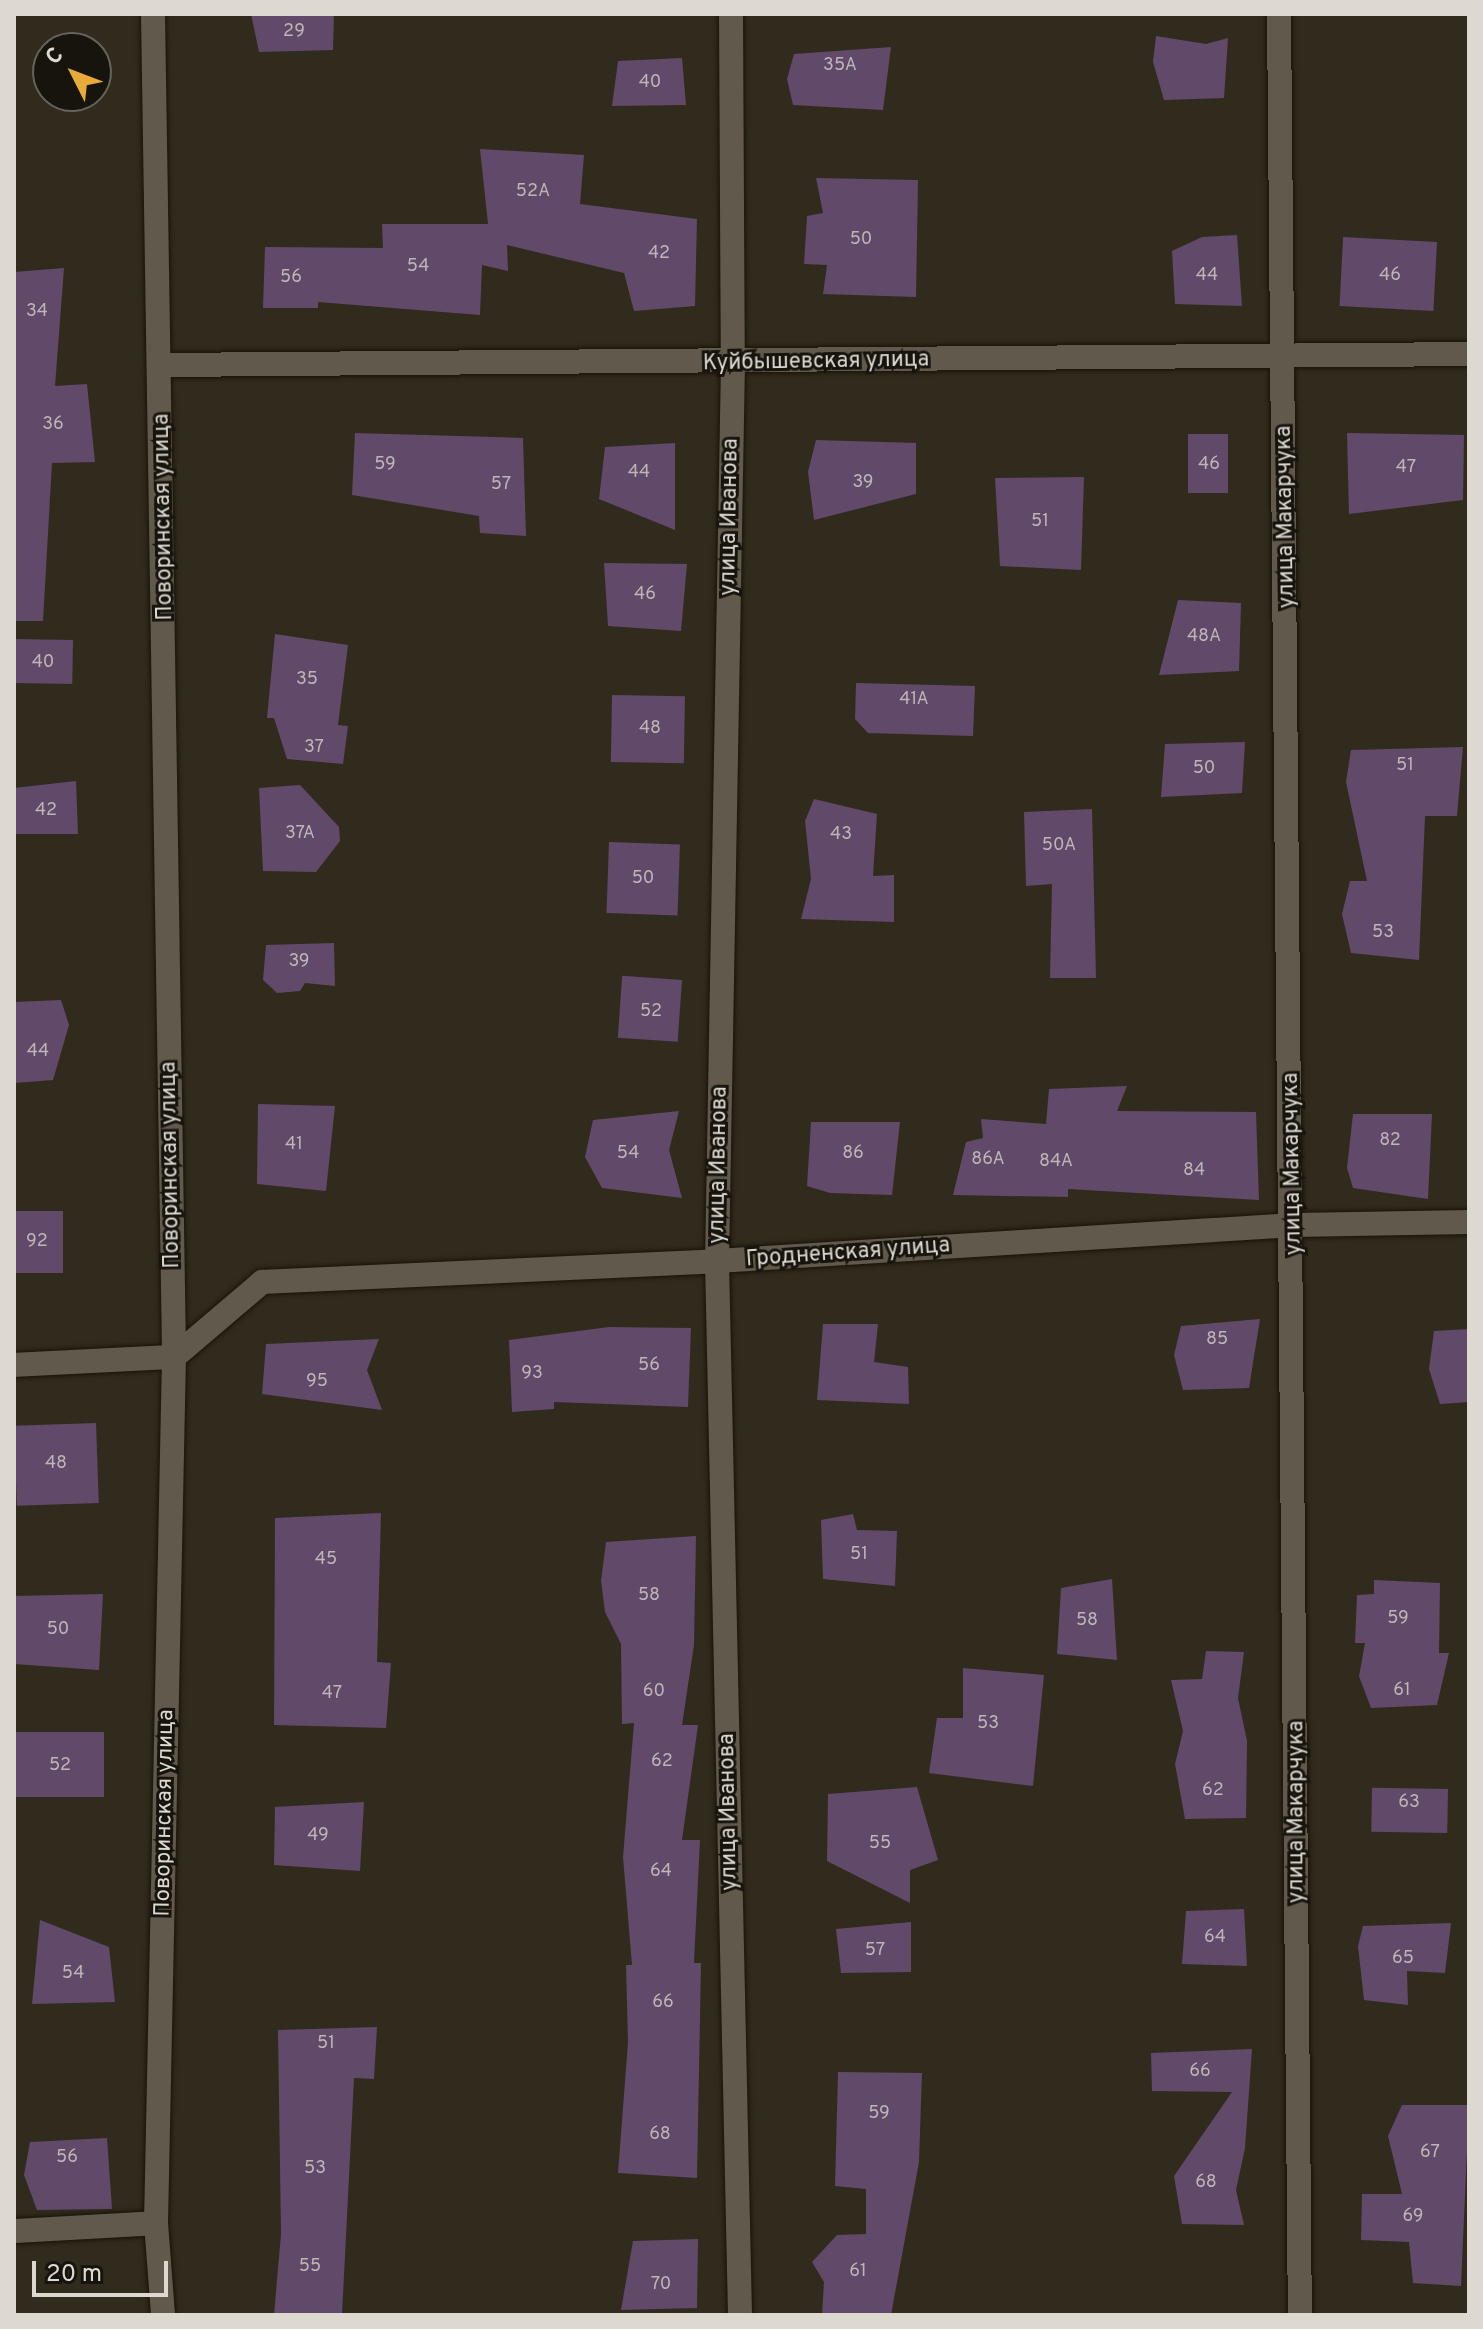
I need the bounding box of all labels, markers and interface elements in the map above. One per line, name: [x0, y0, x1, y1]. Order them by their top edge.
house number: 29: [283, 21, 305, 43]
north arrow: [32, 32, 112, 112]
text: С: [41, 43, 70, 71]
house number: 35А: [823, 55, 857, 77]
house number: 40: [639, 72, 661, 94]
house number: 52А: [516, 181, 550, 203]
house number: 50: [850, 229, 872, 251]
house number: 42: [648, 243, 670, 265]
house number: 54: [407, 256, 429, 278]
house number: 44: [1196, 265, 1218, 287]
house number: 46: [1379, 265, 1401, 287]
house number: 56: [280, 267, 302, 289]
house number: 34: [26, 301, 48, 323]
street label: Куйбышевская улица: [703, 347, 929, 377]
street label: Поворинская улица: [149, 413, 179, 621]
house number: 36: [42, 414, 64, 436]
street label: улица Макарчука: [1271, 425, 1301, 609]
street label: улица Иванова: [715, 438, 745, 596]
house number: 59: [374, 454, 396, 476]
house number: 46: [1198, 454, 1220, 476]
house number: 47: [1396, 457, 1416, 479]
house number: 44: [628, 462, 650, 484]
house number: 39: [852, 472, 874, 494]
house number: 57: [491, 474, 511, 496]
house number: 51: [1031, 511, 1049, 533]
house number: 46: [634, 584, 656, 606]
house number: 48А: [1187, 626, 1221, 648]
house number: 40: [32, 652, 54, 674]
house number: 35: [296, 669, 318, 691]
house number: 41А: [899, 689, 929, 711]
house number: 48: [639, 718, 661, 740]
house number: 37: [304, 737, 324, 759]
house number: 51: [1396, 755, 1414, 777]
house number: 50: [1193, 758, 1215, 780]
house number: 42: [35, 800, 57, 822]
house number: 37А: [285, 823, 315, 845]
house number: 43: [830, 824, 852, 846]
house number: 50А: [1042, 835, 1076, 857]
house number: 50: [632, 868, 654, 890]
house number: 53: [1372, 922, 1394, 944]
house number: 39: [288, 951, 310, 973]
house number: 52: [640, 1001, 662, 1023]
house number: 44: [27, 1041, 49, 1063]
street label: Поворинская улица: [156, 1061, 186, 1269]
street label: улица Макарчука: [1278, 1072, 1308, 1256]
street label: улица Иванова: [704, 1086, 734, 1244]
house number: 82: [1379, 1130, 1401, 1152]
house number: 41: [285, 1134, 303, 1156]
house number: 54: [617, 1143, 639, 1165]
house number: 86: [842, 1143, 864, 1165]
house number: 86А: [971, 1149, 1005, 1171]
house number: 84А: [1039, 1151, 1073, 1173]
house number: 84: [1183, 1160, 1205, 1182]
house number: 92: [26, 1231, 48, 1253]
street label: Гродненская улица: [745, 1233, 951, 1273]
house number: 85: [1206, 1329, 1228, 1351]
house number: 56: [638, 1355, 660, 1377]
house number: 93: [521, 1363, 543, 1385]
house number: 95: [306, 1371, 328, 1393]
house number: 48: [45, 1453, 67, 1475]
house number: 51: [850, 1544, 868, 1566]
house number: 45: [315, 1549, 337, 1571]
house number: 58: [638, 1585, 660, 1607]
house number: 59: [1387, 1608, 1409, 1630]
house number: 58: [1076, 1610, 1098, 1632]
house number: 50: [47, 1619, 69, 1641]
house number: 61: [1393, 1680, 1411, 1702]
house number: 60: [643, 1681, 665, 1703]
house number: 47: [322, 1683, 342, 1705]
street label: Поворинская улица: [150, 1709, 180, 1917]
house number: 53: [977, 1713, 999, 1735]
street label: улица Макарчука: [1284, 1721, 1310, 1903]
street label: улица Иванова: [714, 1733, 744, 1891]
house number: 62: [651, 1751, 673, 1773]
house number: 52: [49, 1755, 71, 1777]
house number: 62: [1202, 1780, 1224, 1802]
house number: 63: [1398, 1792, 1420, 1814]
house number: 49: [307, 1825, 329, 1847]
house number: 55: [869, 1833, 891, 1855]
house number: 64: [650, 1861, 672, 1883]
house number: 64: [1204, 1927, 1226, 1949]
house number: 57: [865, 1940, 885, 1962]
house number: 65: [1392, 1948, 1414, 1970]
house number: 54: [62, 1963, 84, 1985]
house number: 66: [652, 1992, 674, 2014]
house number: 51: [317, 2033, 335, 2055]
house number: 66: [1189, 2061, 1211, 2083]
house number: 59: [868, 2103, 890, 2125]
house number: 68: [649, 2124, 671, 2146]
house number: 67: [1420, 2142, 1440, 2164]
house number: 56: [56, 2147, 78, 2169]
house number: 53: [304, 2158, 326, 2180]
house number: 68: [1195, 2172, 1217, 2194]
house number: 69: [1403, 2206, 1423, 2228]
scale bar: [36, 2245, 172, 2295]
house number: 55: [299, 2256, 321, 2278]
text: 20 m: [46, 2260, 102, 2290]
house number: 61: [849, 2261, 867, 2283]
house number: 70: [651, 2274, 671, 2296]

